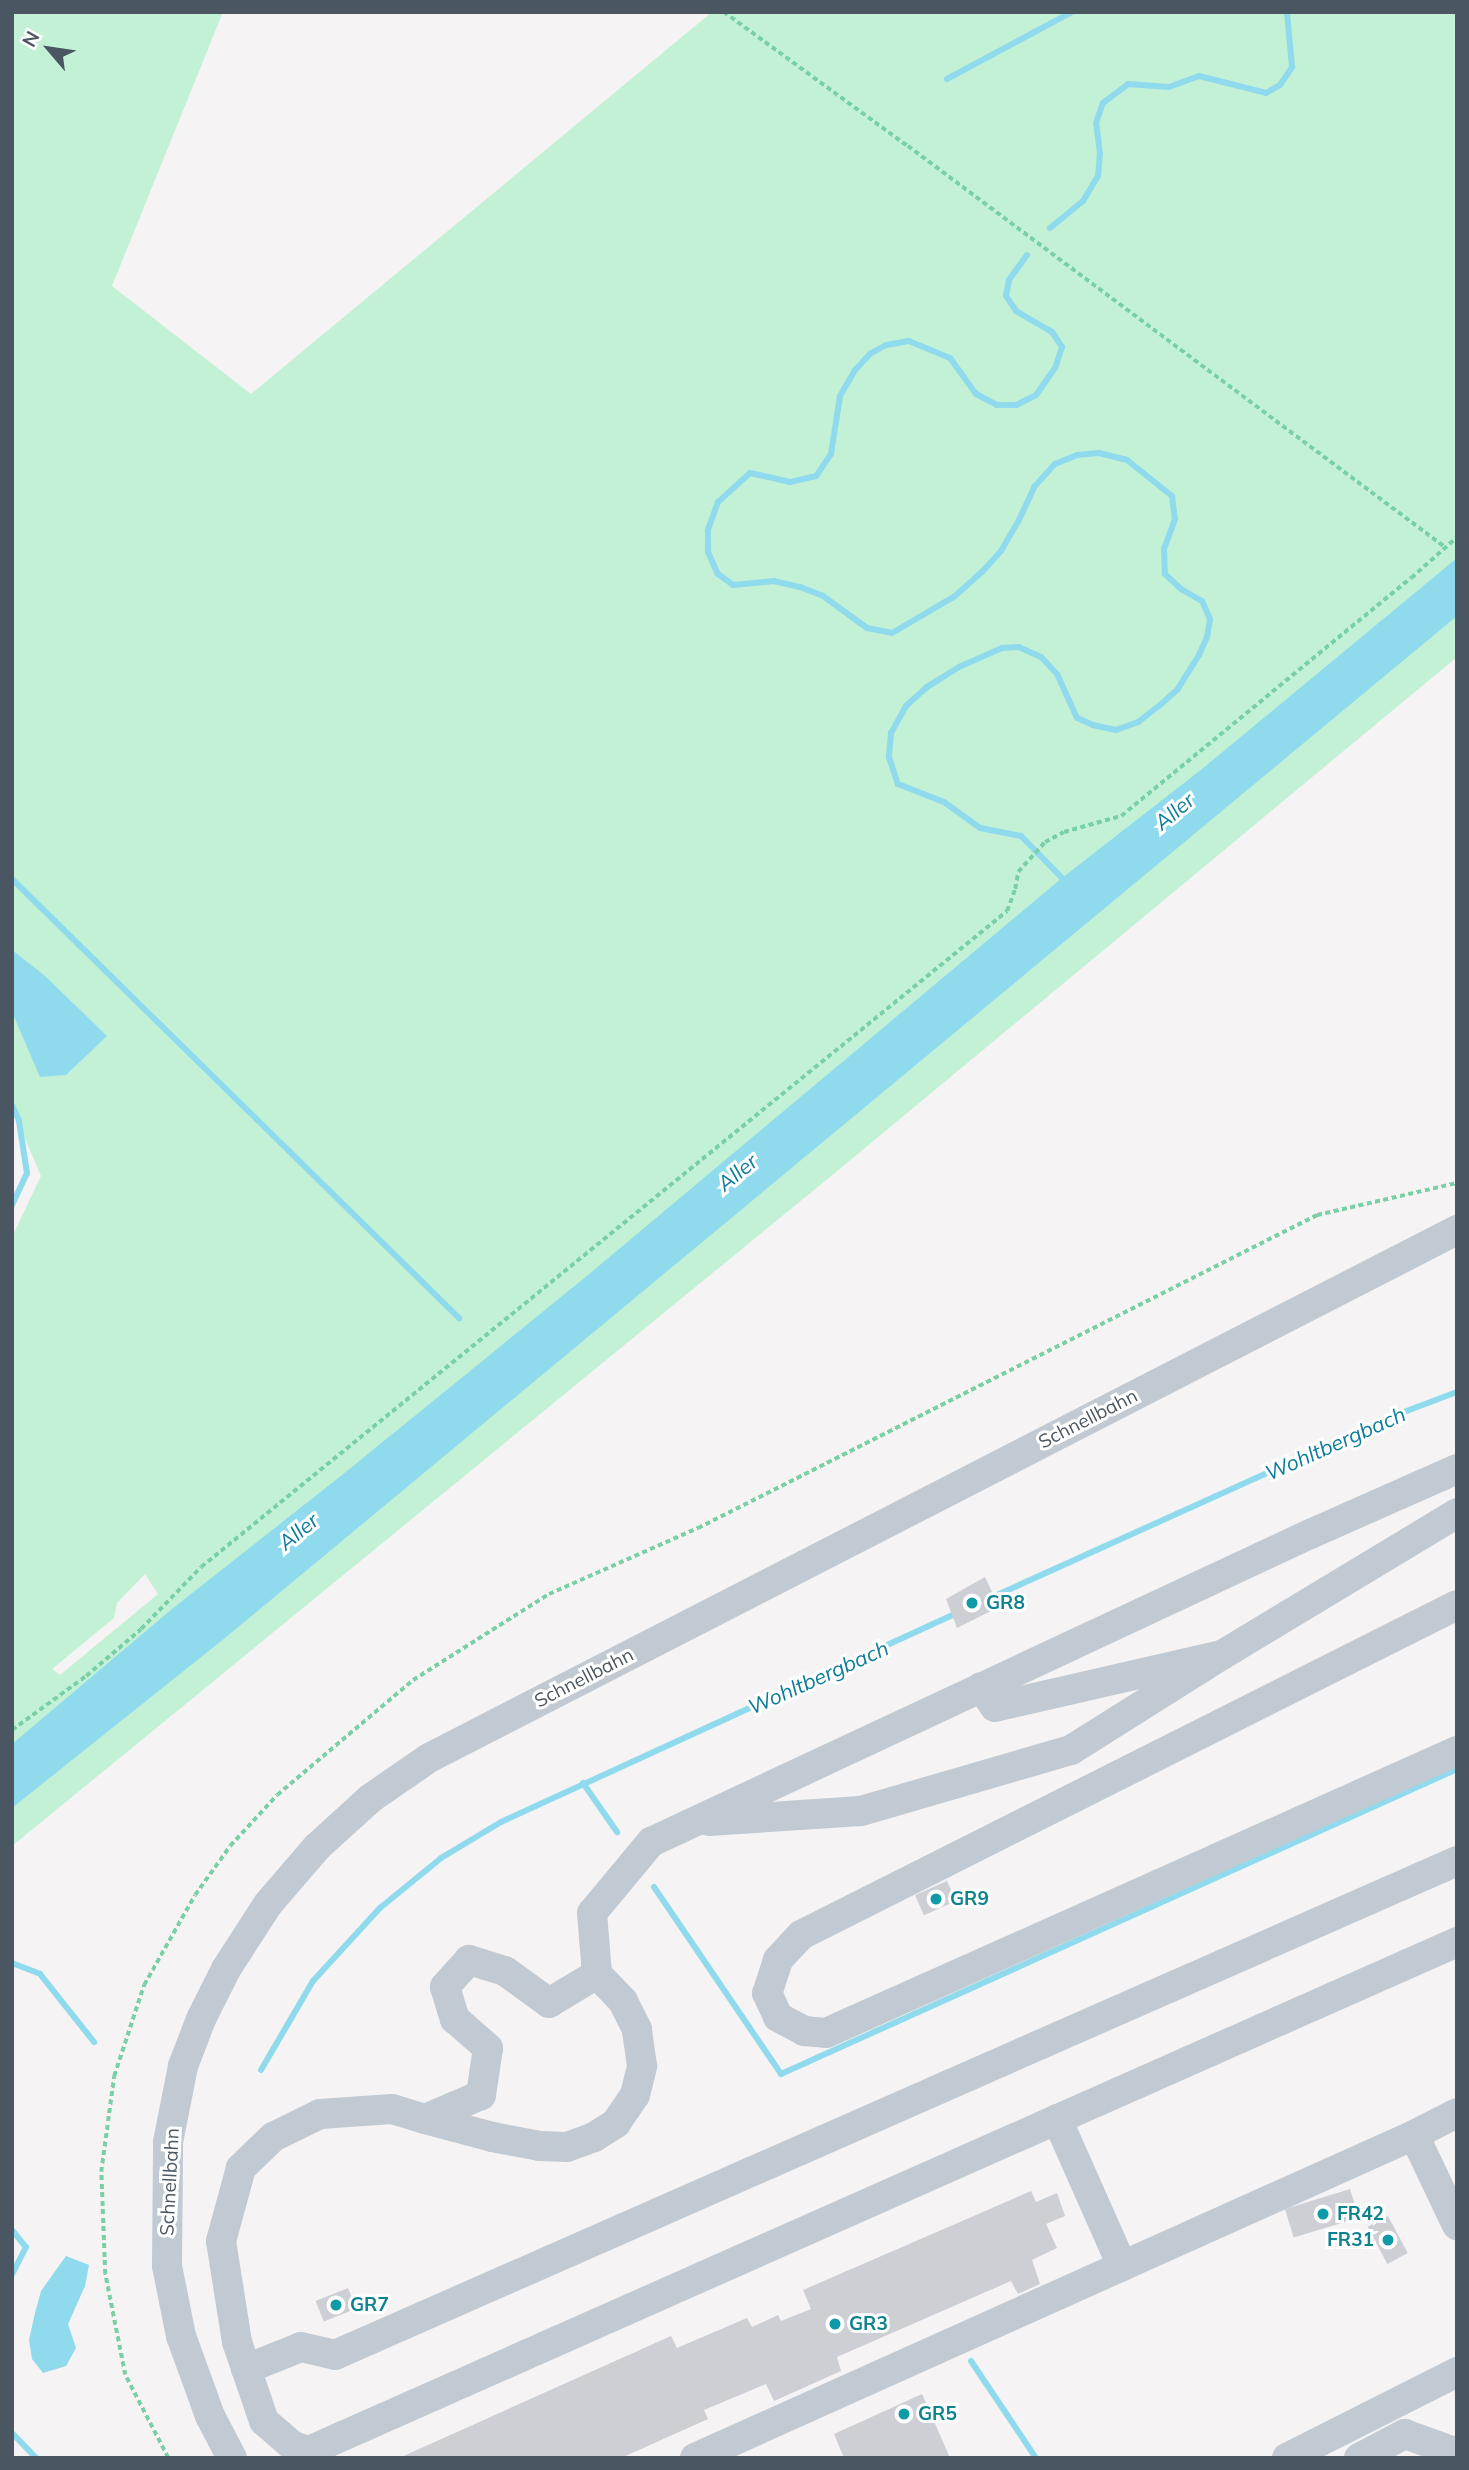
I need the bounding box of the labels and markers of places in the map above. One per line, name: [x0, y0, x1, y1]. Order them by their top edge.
place label: GR8: [986, 1592, 1025, 1614]
marker: GR8: [964, 1595, 980, 1611]
place label: GR9: [950, 1888, 989, 1910]
marker: GR9: [928, 1891, 944, 1907]
place label: FR42: [1337, 2203, 1384, 2225]
marker: FR42: [1315, 2206, 1331, 2222]
place label: FR31: [1327, 2229, 1374, 2251]
marker: FR31: [1380, 2232, 1396, 2248]
place label: GR7: [350, 2294, 389, 2316]
marker: GR7: [328, 2297, 344, 2313]
place label: GR3: [849, 2313, 888, 2335]
marker: GR3: [827, 2316, 843, 2332]
place label: GR5: [918, 2403, 957, 2425]
marker: GR5: [896, 2406, 912, 2422]

